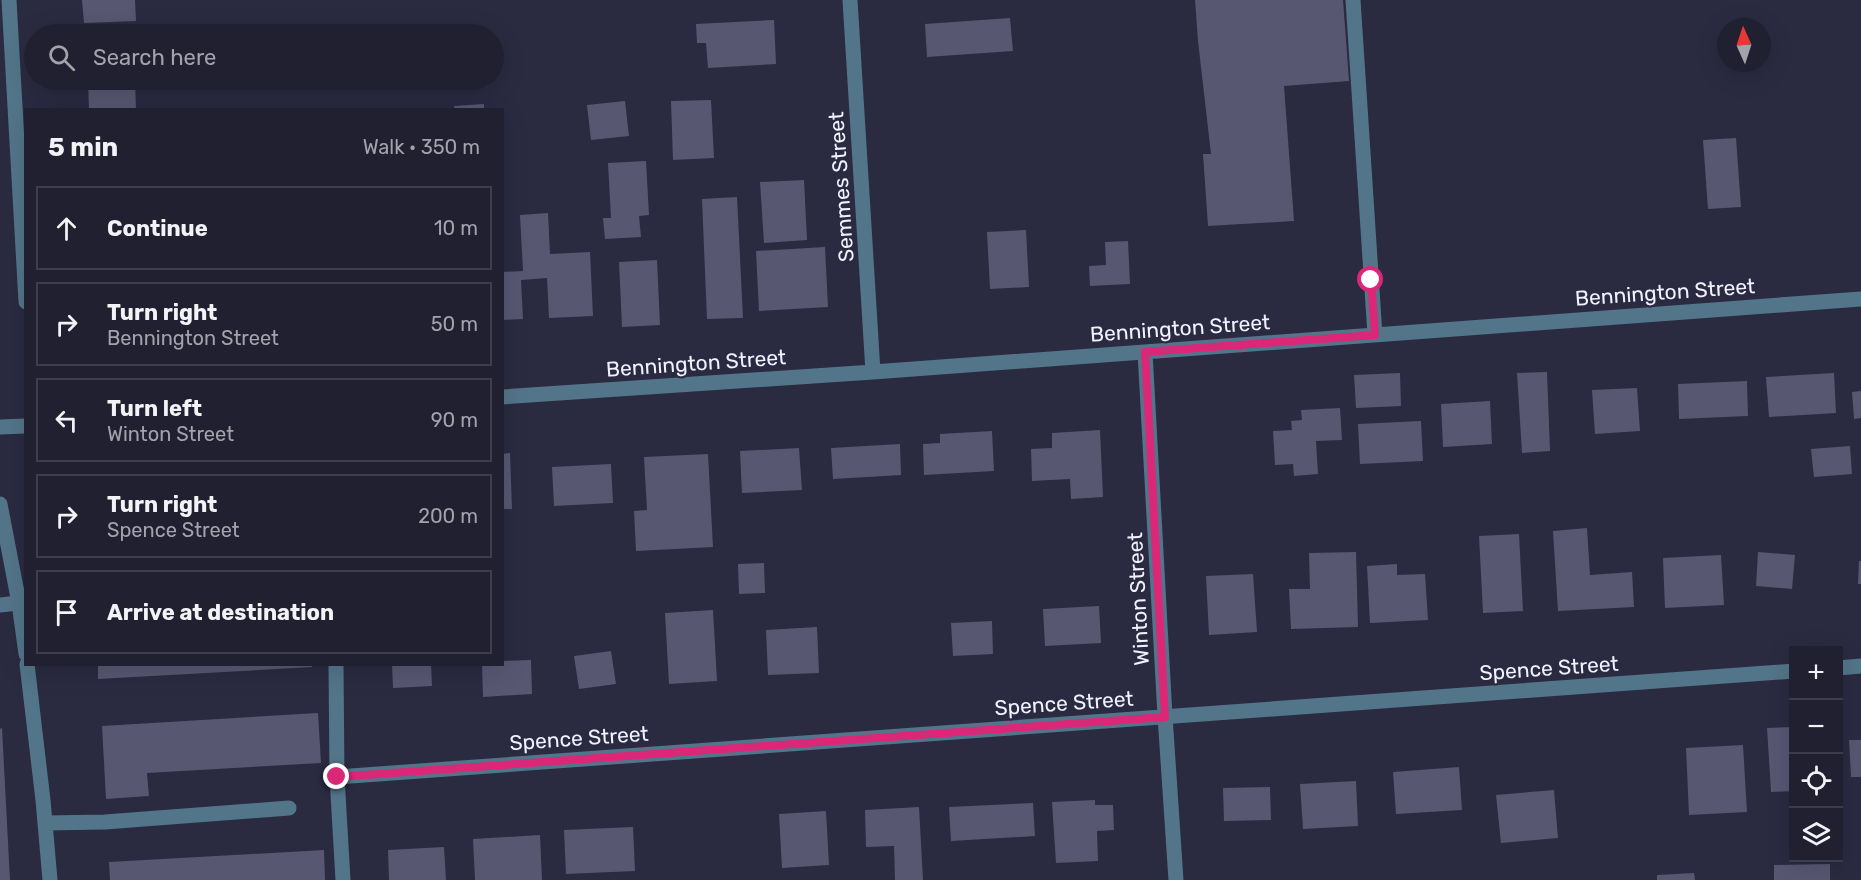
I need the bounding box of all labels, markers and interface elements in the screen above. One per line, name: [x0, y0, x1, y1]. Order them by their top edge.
north arrow: [1717, 18, 1771, 72]
search box: [24, 24, 504, 90]
icon: search: [45, 41, 78, 74]
text: Search here: [93, 44, 216, 71]
street label: Semmes Street: [823, 111, 859, 263]
text: 5 min: [48, 132, 118, 163]
text: Walk · 350 m: [363, 135, 480, 159]
icon: ahead: [50, 212, 83, 245]
text: Continue: [107, 215, 208, 242]
text: 10 m: [434, 216, 478, 240]
route start: [1357, 266, 1383, 292]
street label: Bennington Street: [1574, 273, 1756, 311]
text: Turn right: [107, 299, 217, 326]
icon: right: [50, 308, 83, 341]
street label: Bennington Street: [1089, 309, 1271, 347]
text: 50 m: [431, 312, 478, 336]
text: Bennington Street: [107, 326, 279, 350]
street label: Bennington Street: [605, 344, 787, 382]
text: Turn left: [107, 395, 202, 422]
icon: left: [50, 404, 83, 437]
text: 90 m: [431, 408, 478, 432]
text: Winton Street: [107, 422, 234, 446]
text: Turn right: [107, 491, 217, 518]
icon: right: [50, 500, 83, 533]
text: 200 m: [418, 504, 478, 528]
text: Spence Street: [107, 518, 240, 542]
street label: Winton Street: [1122, 532, 1154, 666]
icon: arrive: [50, 596, 83, 629]
text: Arrive at destination: [107, 599, 334, 626]
map controls: [1789, 646, 1843, 862]
button: +: [1789, 646, 1843, 700]
street label: Spence Street: [1479, 651, 1619, 685]
street label: Spence Street: [994, 686, 1134, 720]
button: −: [1789, 700, 1843, 754]
street label: Spence Street: [509, 721, 649, 755]
button: locate: [1789, 754, 1843, 808]
route end: [323, 763, 349, 789]
button: layers: [1789, 808, 1843, 862]

